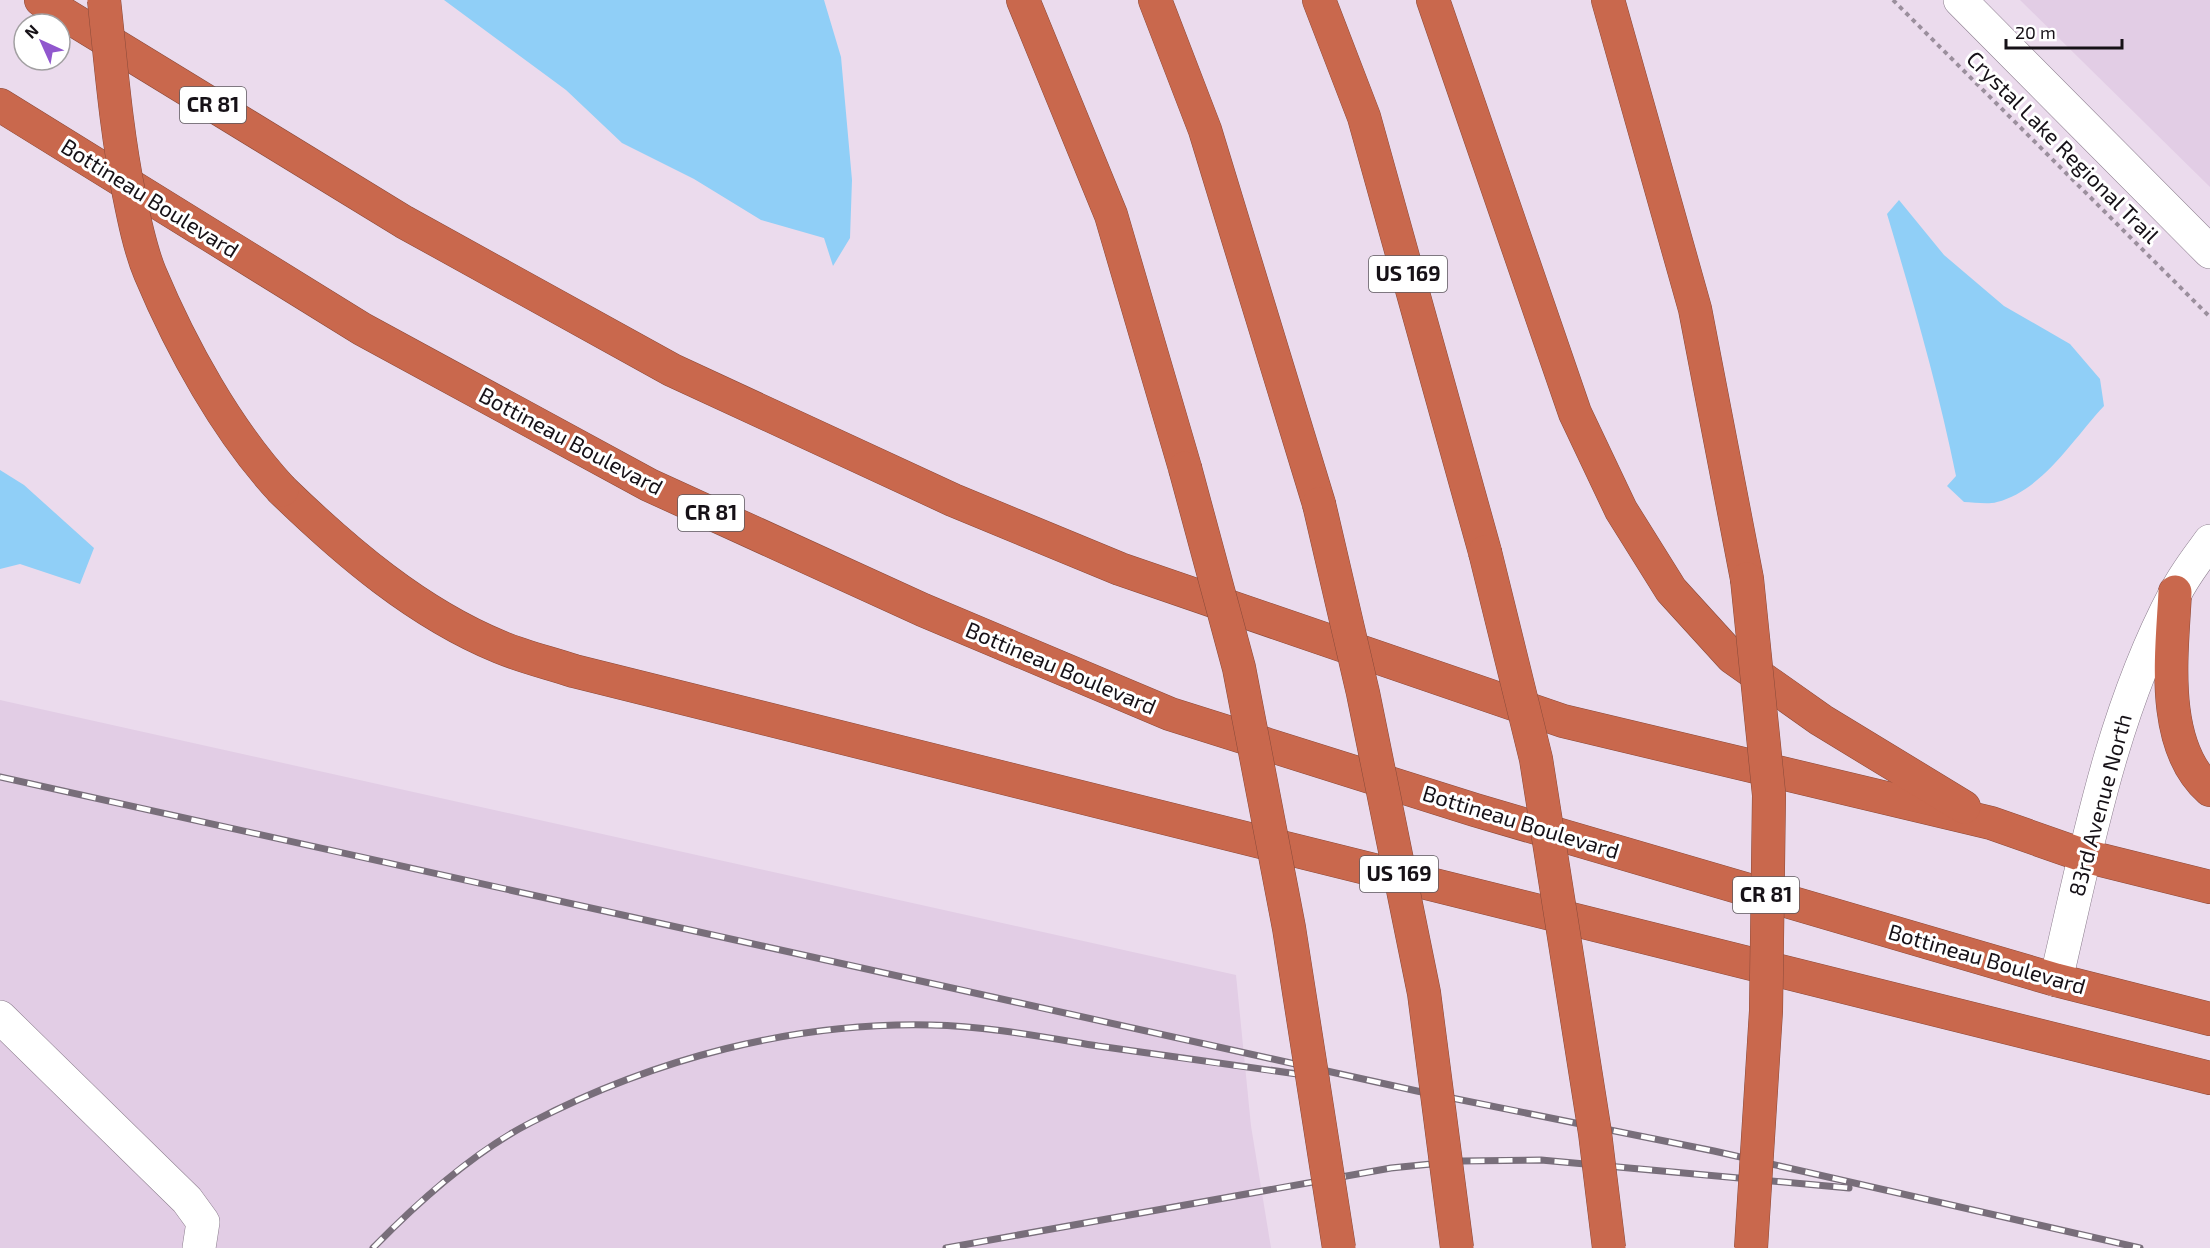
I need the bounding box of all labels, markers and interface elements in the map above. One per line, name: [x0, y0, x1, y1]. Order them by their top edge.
north arrow: [12, 12, 72, 72]
scale bar: [2006, 12, 2122, 50]
text: N: [20, 20, 42, 42]
text: 20 m: [2015, 21, 2056, 43]
street label: Crystal Lake Regional Trail: [1962, 45, 2165, 248]
road number: CR 81: [180, 87, 246, 123]
street label: Bottineau Boulevard: [57, 132, 244, 262]
road number: US 169: [1369, 256, 1447, 292]
street label: Bottineau Boulevard: [475, 381, 668, 500]
road number: CR 81: [678, 495, 744, 531]
street label: Bottineau Boulevard: [962, 615, 1160, 719]
street label: 83rd Avenue North: [2062, 711, 2136, 899]
street label: Bottineau Boulevard: [1420, 779, 1623, 863]
road number: US 169: [1360, 856, 1438, 892]
road number: CR 81: [1733, 877, 1799, 913]
street label: Bottineau Boulevard: [1886, 917, 2089, 999]

